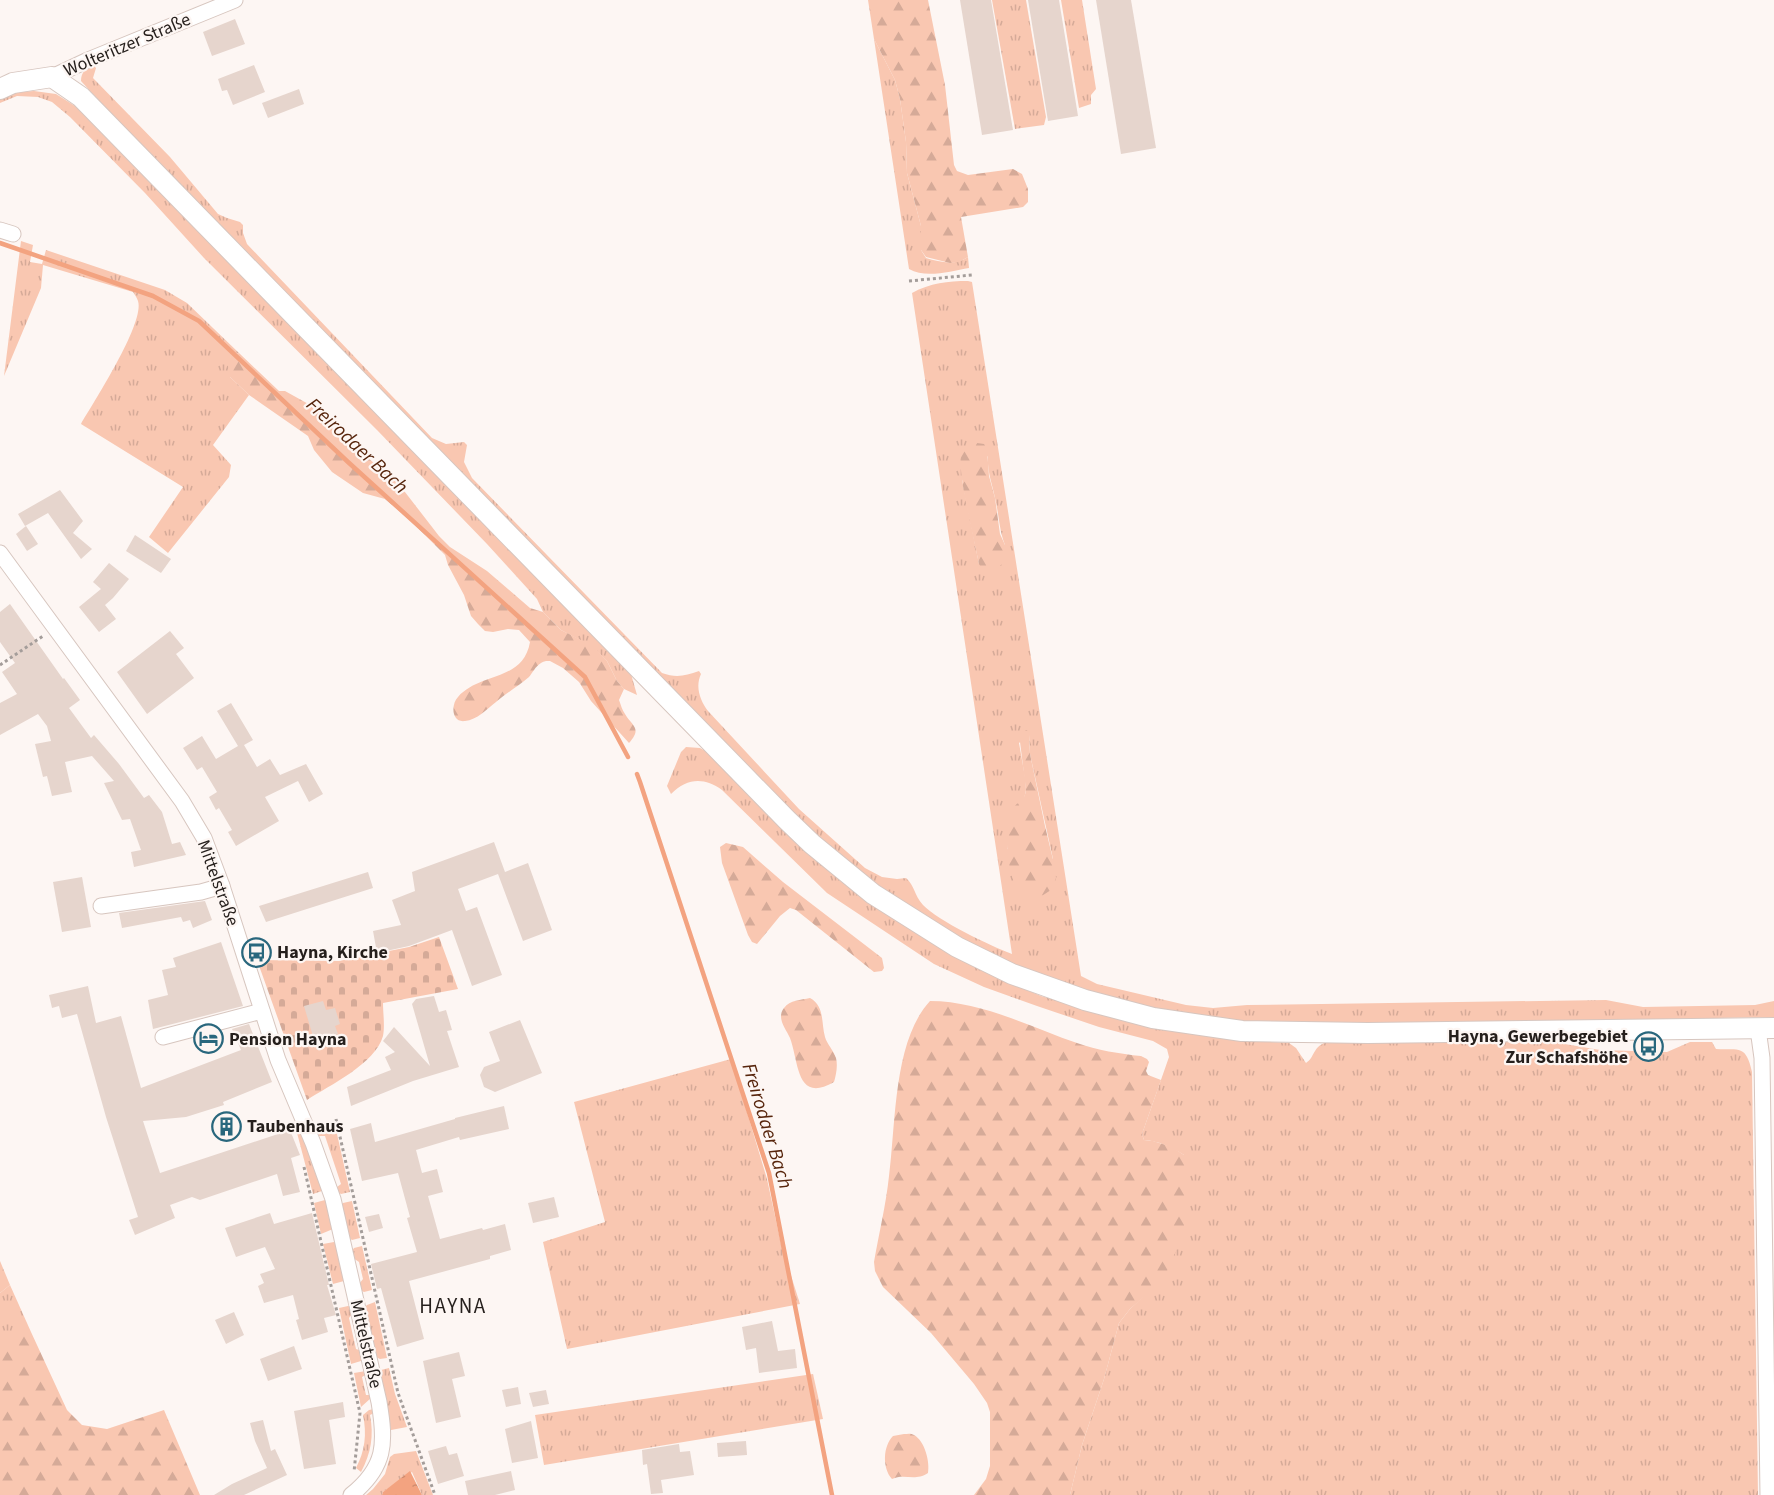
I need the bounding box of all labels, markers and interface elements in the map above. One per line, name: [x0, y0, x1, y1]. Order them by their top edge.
street label: Wolteritzer Straße: [60, 7, 194, 83]
water label: Freirodaer Bach: [300, 391, 414, 501]
street label: Mittelstraße: [191, 836, 245, 930]
bus stop icon: Hayna, Kirche: [240, 936, 272, 968]
place label: Hayna, Kirche: [277, 940, 388, 965]
hotel icon: Pension Hayna: [192, 1023, 224, 1055]
place label: Hayna, Gewerbegebiet Zur Schafshöhe: [1448, 1024, 1628, 1070]
place label: Pension Hayna: [229, 1027, 347, 1052]
bus stop icon: Hayna, Gewerbegebiet Zur Schafshöhe: [1633, 1030, 1665, 1062]
water label: Freirodaer Bach: [735, 1060, 799, 1192]
building icon: Taubenhaus: [210, 1110, 242, 1142]
place label: Taubenhaus: [247, 1114, 343, 1139]
district label: HAYNA: [419, 1291, 487, 1321]
street label: Mittelstraße: [344, 1297, 388, 1391]

